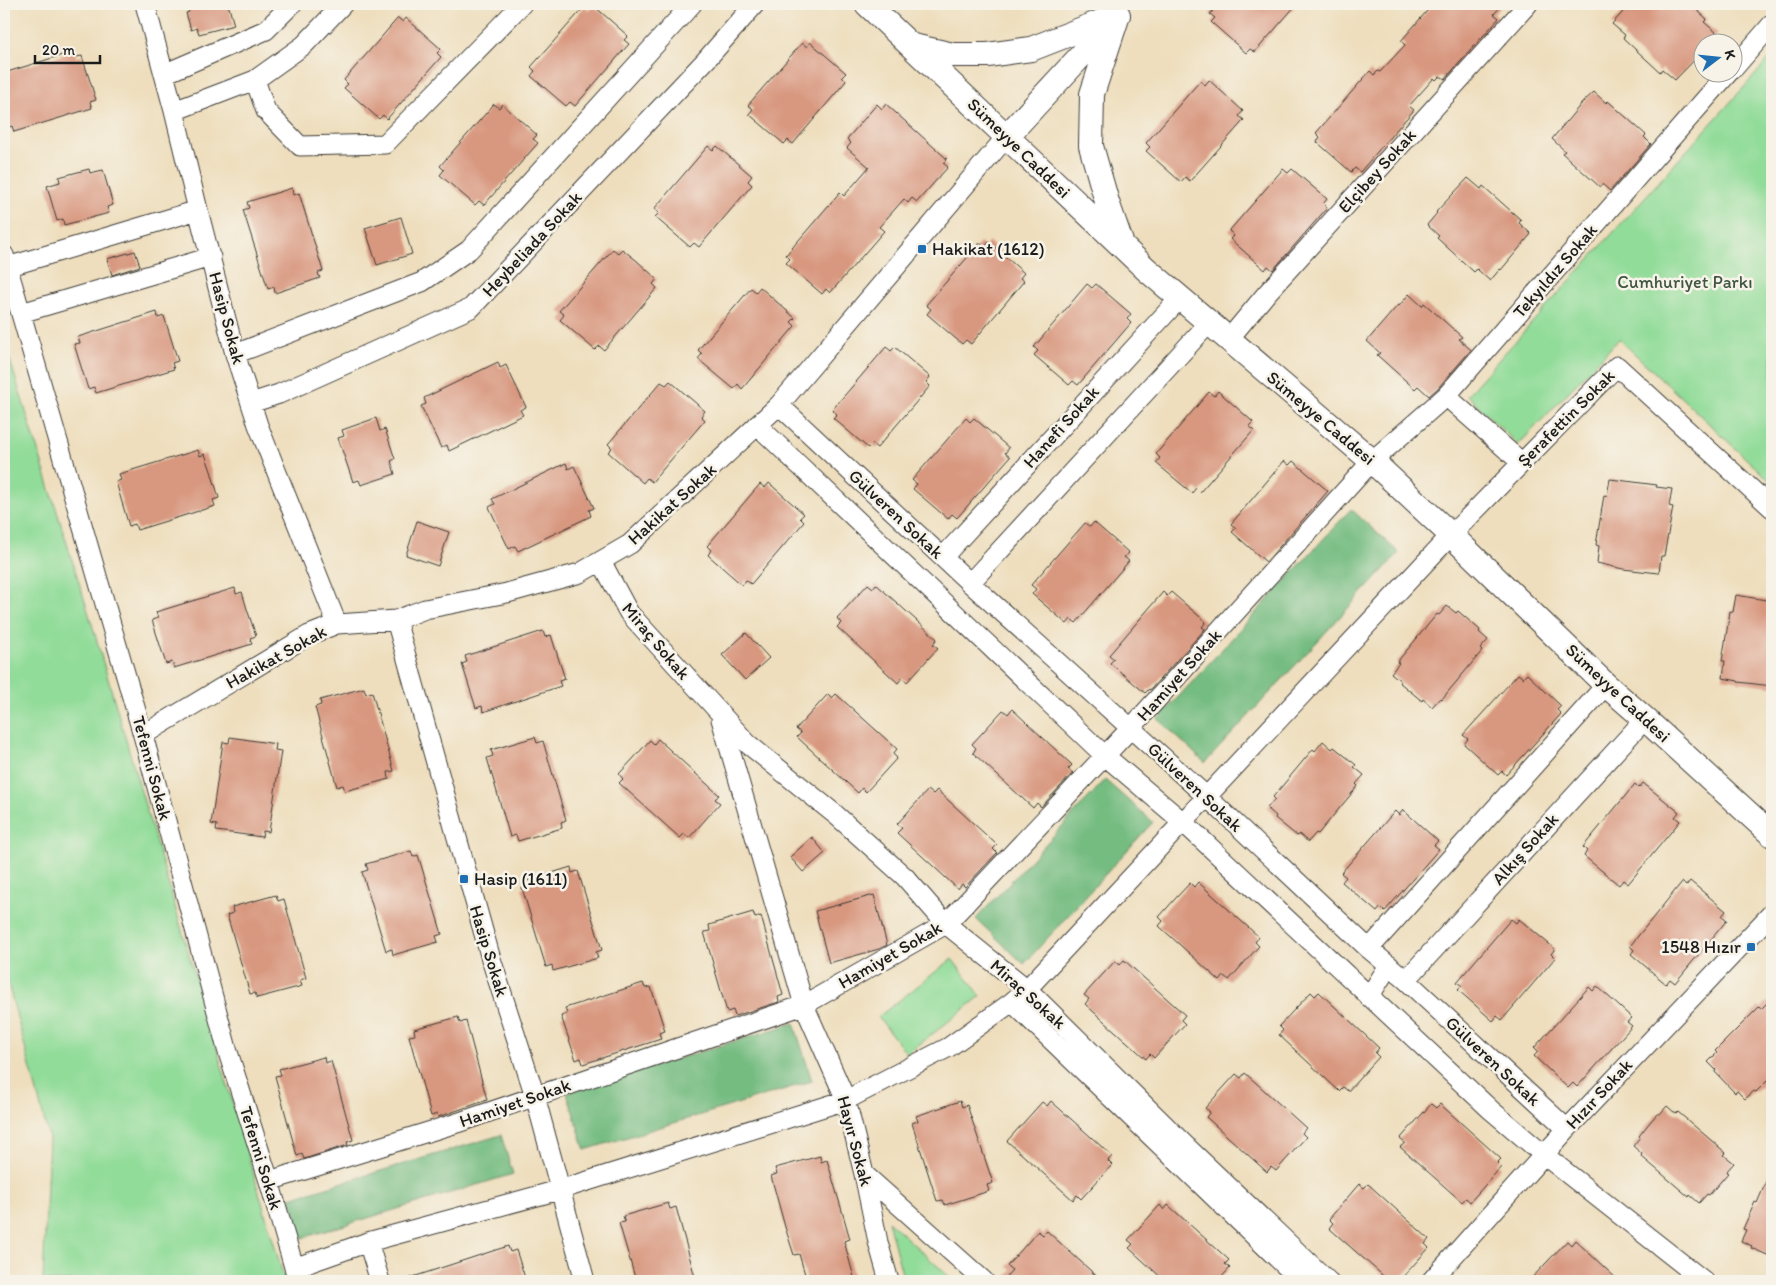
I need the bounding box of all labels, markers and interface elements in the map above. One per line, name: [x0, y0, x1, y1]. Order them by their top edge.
scale bar: [35, 32, 100, 64]
north arrow: [1694, 32, 1744, 82]
text: 20 m: [42, 41, 76, 59]
text: K: [1721, 48, 1740, 62]
street label: Sümeyye Caddesi: [963, 93, 1075, 203]
street label: Elçibey Sokak: [1333, 124, 1421, 218]
street label: Heybeliada Sokak: [477, 186, 587, 301]
street label: Tekyıldız Sokak: [1508, 219, 1602, 323]
place label: Hakikat (1612): [932, 238, 1045, 260]
marker: Hakikat (1612): [916, 243, 928, 255]
street label: Hasip Sokak: [204, 269, 250, 367]
park label: Cumhuriyet Parkı: [1617, 271, 1753, 293]
street label: Şerafettin Sokak: [1513, 365, 1619, 471]
street label: Sümeyye Caddesi: [1262, 366, 1380, 470]
street label: Hanefi Sokak: [1018, 381, 1104, 473]
street label: Hakikat Sokak: [623, 458, 721, 550]
street label: Gülveren Sokak: [844, 465, 948, 564]
street label: Miraç Sokak: [617, 598, 695, 685]
street label: Hakikat Sokak: [222, 620, 330, 694]
street label: Hamiyet Sokak: [1132, 624, 1226, 726]
street label: Sümeyye Caddesi: [1561, 639, 1675, 747]
street label: Tefenni Sokak: [127, 713, 177, 823]
street label: Gülveren Sokak: [1143, 738, 1247, 837]
street label: Alkış Sokak: [1487, 809, 1563, 889]
place label: Hasip (1611): [474, 868, 568, 890]
marker: Hasip (1611): [458, 873, 470, 885]
street label: Hasip Sokak: [465, 903, 514, 1000]
street label: Hamiyet Sokak: [834, 916, 946, 994]
place label: 1548 Hızır: [1661, 936, 1742, 958]
marker: 1548 Hızır: [1745, 941, 1757, 953]
street label: Miraç Sokak: [986, 954, 1071, 1034]
street label: Gülveren Sokak: [1441, 1012, 1545, 1111]
street label: Hızır Sokak: [1561, 1054, 1637, 1134]
street label: Hamiyet Sokak: [456, 1074, 574, 1132]
street label: Hayır Sokak: [832, 1093, 878, 1189]
street label: Tefenni Sokak: [235, 1103, 287, 1213]

